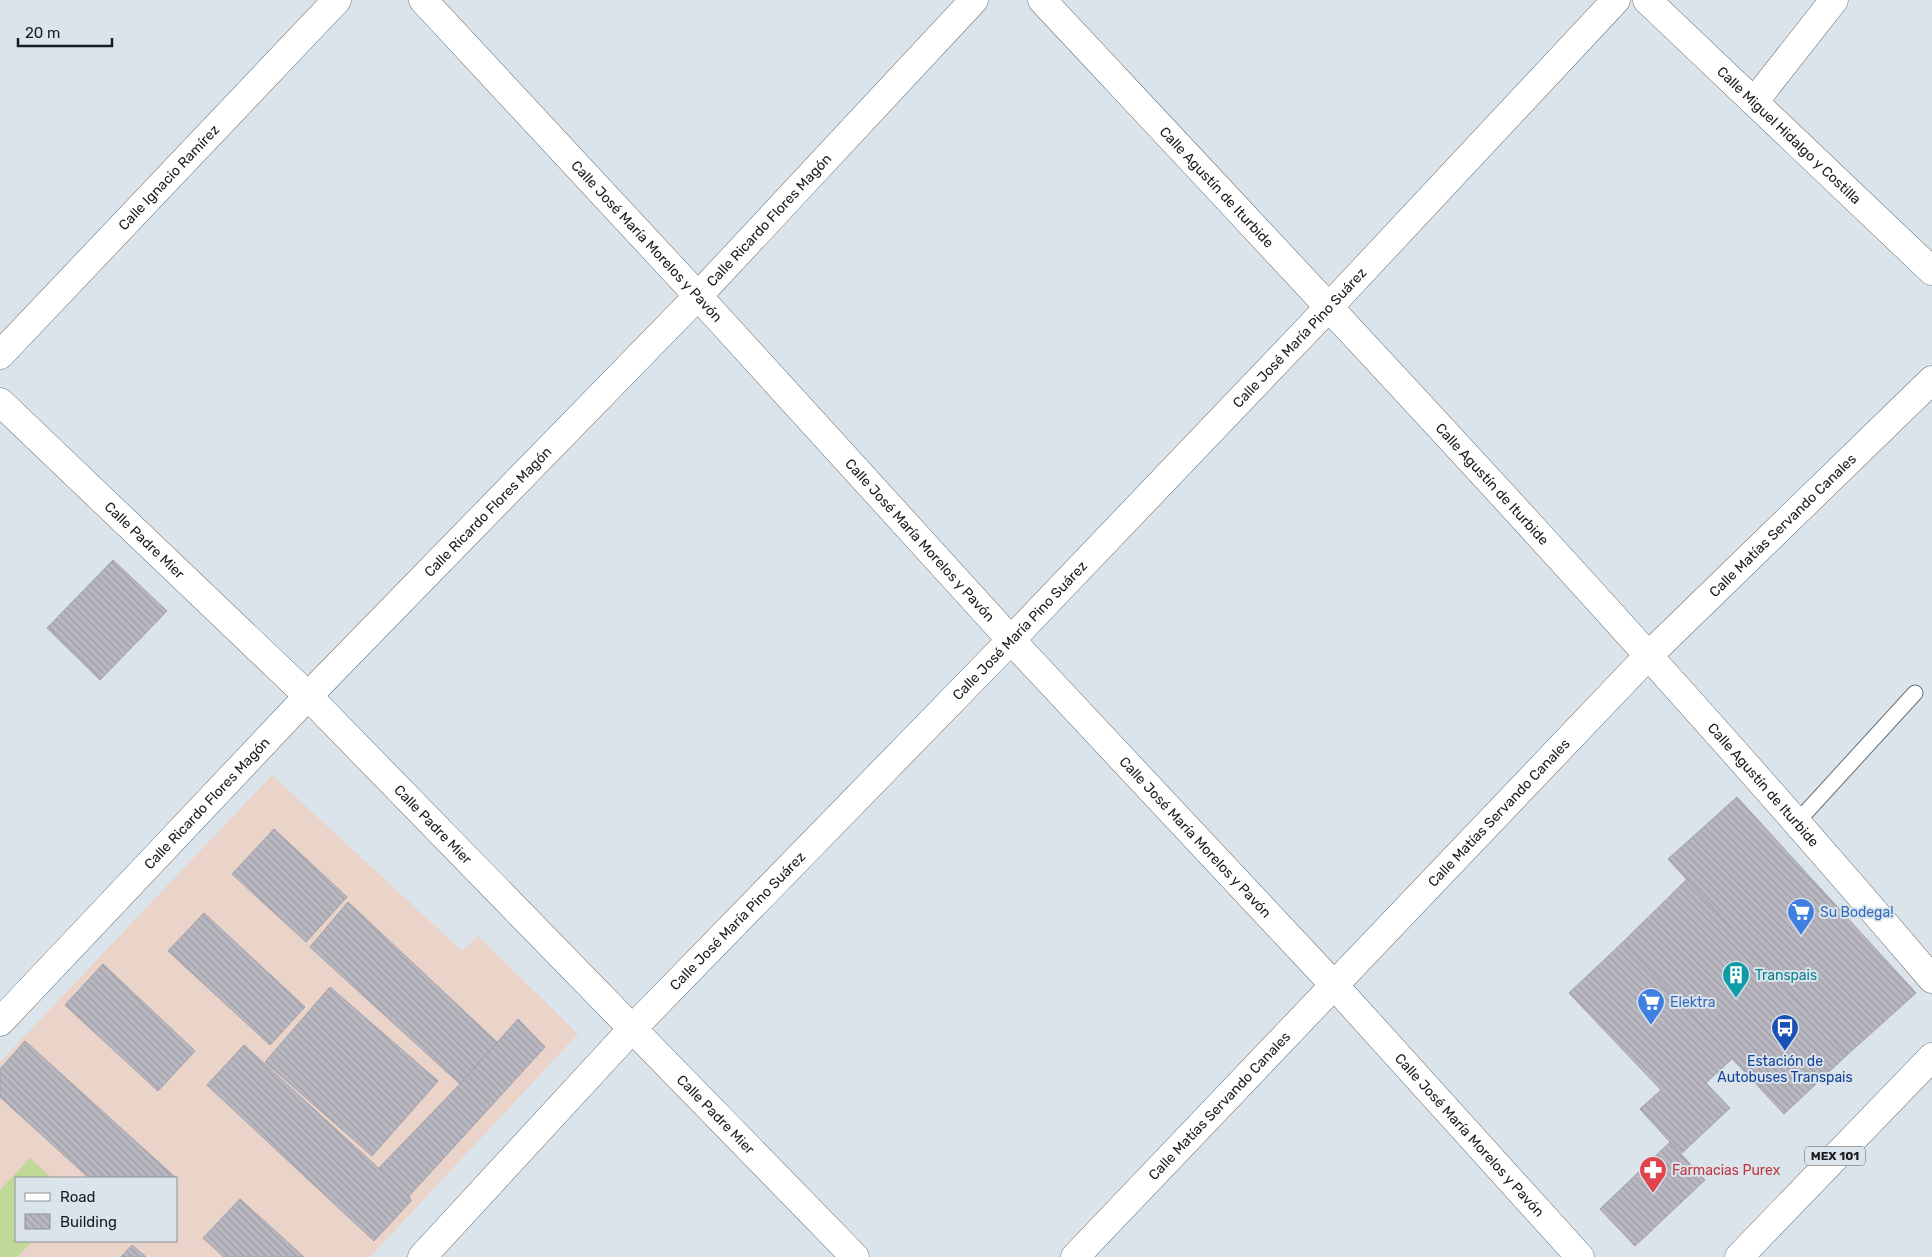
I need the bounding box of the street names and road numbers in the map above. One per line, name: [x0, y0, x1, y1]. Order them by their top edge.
street label: Calle Miguel Hidalgo y Costilla: [1714, 63, 1865, 207]
street label: Calle Ignacio Ramírez: [115, 121, 223, 234]
street label: Calle Agustín de Iturbide: [1156, 123, 1278, 251]
street label: Calle Ricardo Flores Magón: [703, 150, 835, 290]
street label: Calle José María Morelos y Pavón: [568, 157, 726, 326]
street label: Calle José María Pino Suárez: [1229, 264, 1370, 411]
street label: Calle Agustín de Iturbide: [1432, 419, 1552, 549]
street label: Calle Ricardo Flores Magón: [421, 443, 555, 580]
street label: Calle Matías Servando Canales: [1706, 450, 1860, 600]
street label: Calle José María Morelos y Pavón: [842, 455, 999, 625]
street label: Calle Padre Mier: [101, 498, 189, 583]
street label: Calle José María Pino Suárez: [949, 557, 1091, 704]
street label: Calle Agustín de Iturbide: [1704, 719, 1823, 850]
street label: Calle Ricardo Flores Magón: [140, 734, 273, 873]
street label: Calle Matías Servando Canales: [1424, 735, 1573, 890]
street label: Calle José María Morelos y Pavón: [1116, 753, 1275, 921]
street label: Calle Padre Mier: [391, 781, 476, 868]
street label: Calle José María Pino Suárez: [666, 848, 809, 994]
street label: Calle Matías Servando Canales: [1145, 1028, 1294, 1183]
street label: Calle José María Morelos y Pavón: [1391, 1050, 1548, 1220]
street label: Calle Padre Mier: [673, 1071, 759, 1158]
road number: MEX 101: [1805, 1146, 1865, 1166]

